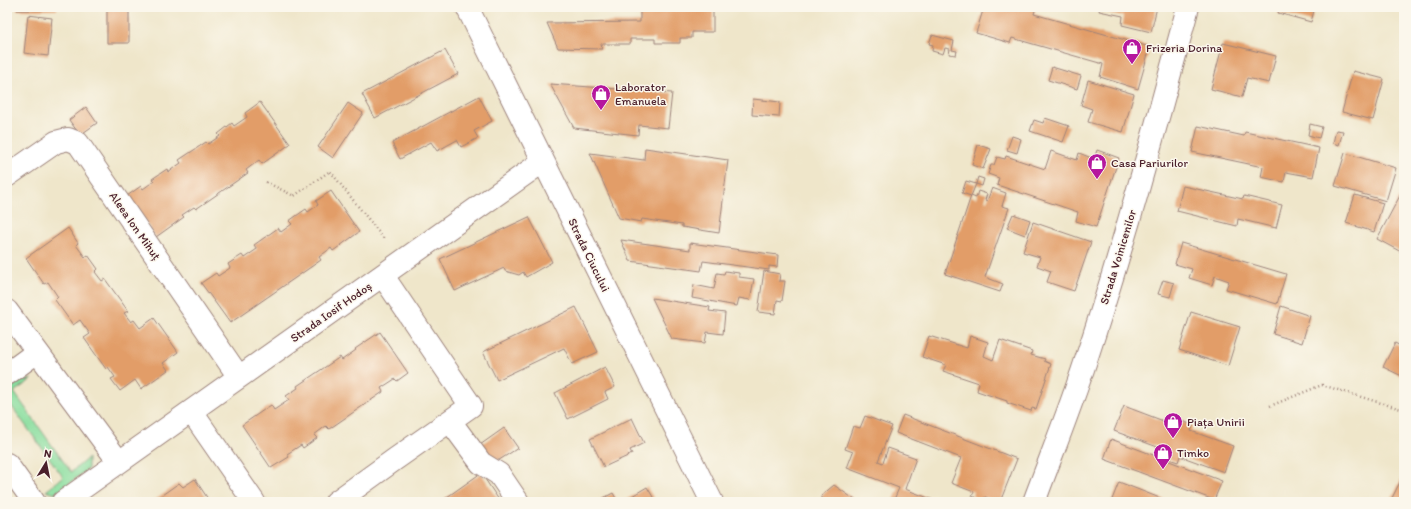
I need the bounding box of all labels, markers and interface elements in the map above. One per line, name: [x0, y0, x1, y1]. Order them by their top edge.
shop icon: Frizeria Dorina: [1121, 37, 1143, 65]
place label: Frizeria Dorina: [1146, 41, 1223, 55]
place label: Laborator Emanuela: [615, 80, 667, 108]
shop icon: Laborator Emanuela: [590, 83, 612, 111]
shop icon: Casa Pariurilor: [1086, 152, 1108, 180]
place label: Casa Pariurilor: [1111, 156, 1188, 170]
street label: Aleea Ion Mihuț: [106, 189, 164, 263]
street label: Strada Voinicenilor: [1097, 207, 1139, 306]
street label: Strada Ciucului: [565, 216, 613, 294]
street label: Strada Iosif Hodoș: [288, 279, 374, 345]
shop icon: Piața Unirii: [1162, 411, 1184, 439]
place label: Piața Unirii: [1187, 415, 1245, 429]
shop icon: Timko: [1152, 442, 1174, 470]
north arrow: [26, 443, 66, 483]
place label: Timko: [1177, 446, 1209, 460]
text: N: [43, 447, 52, 461]

